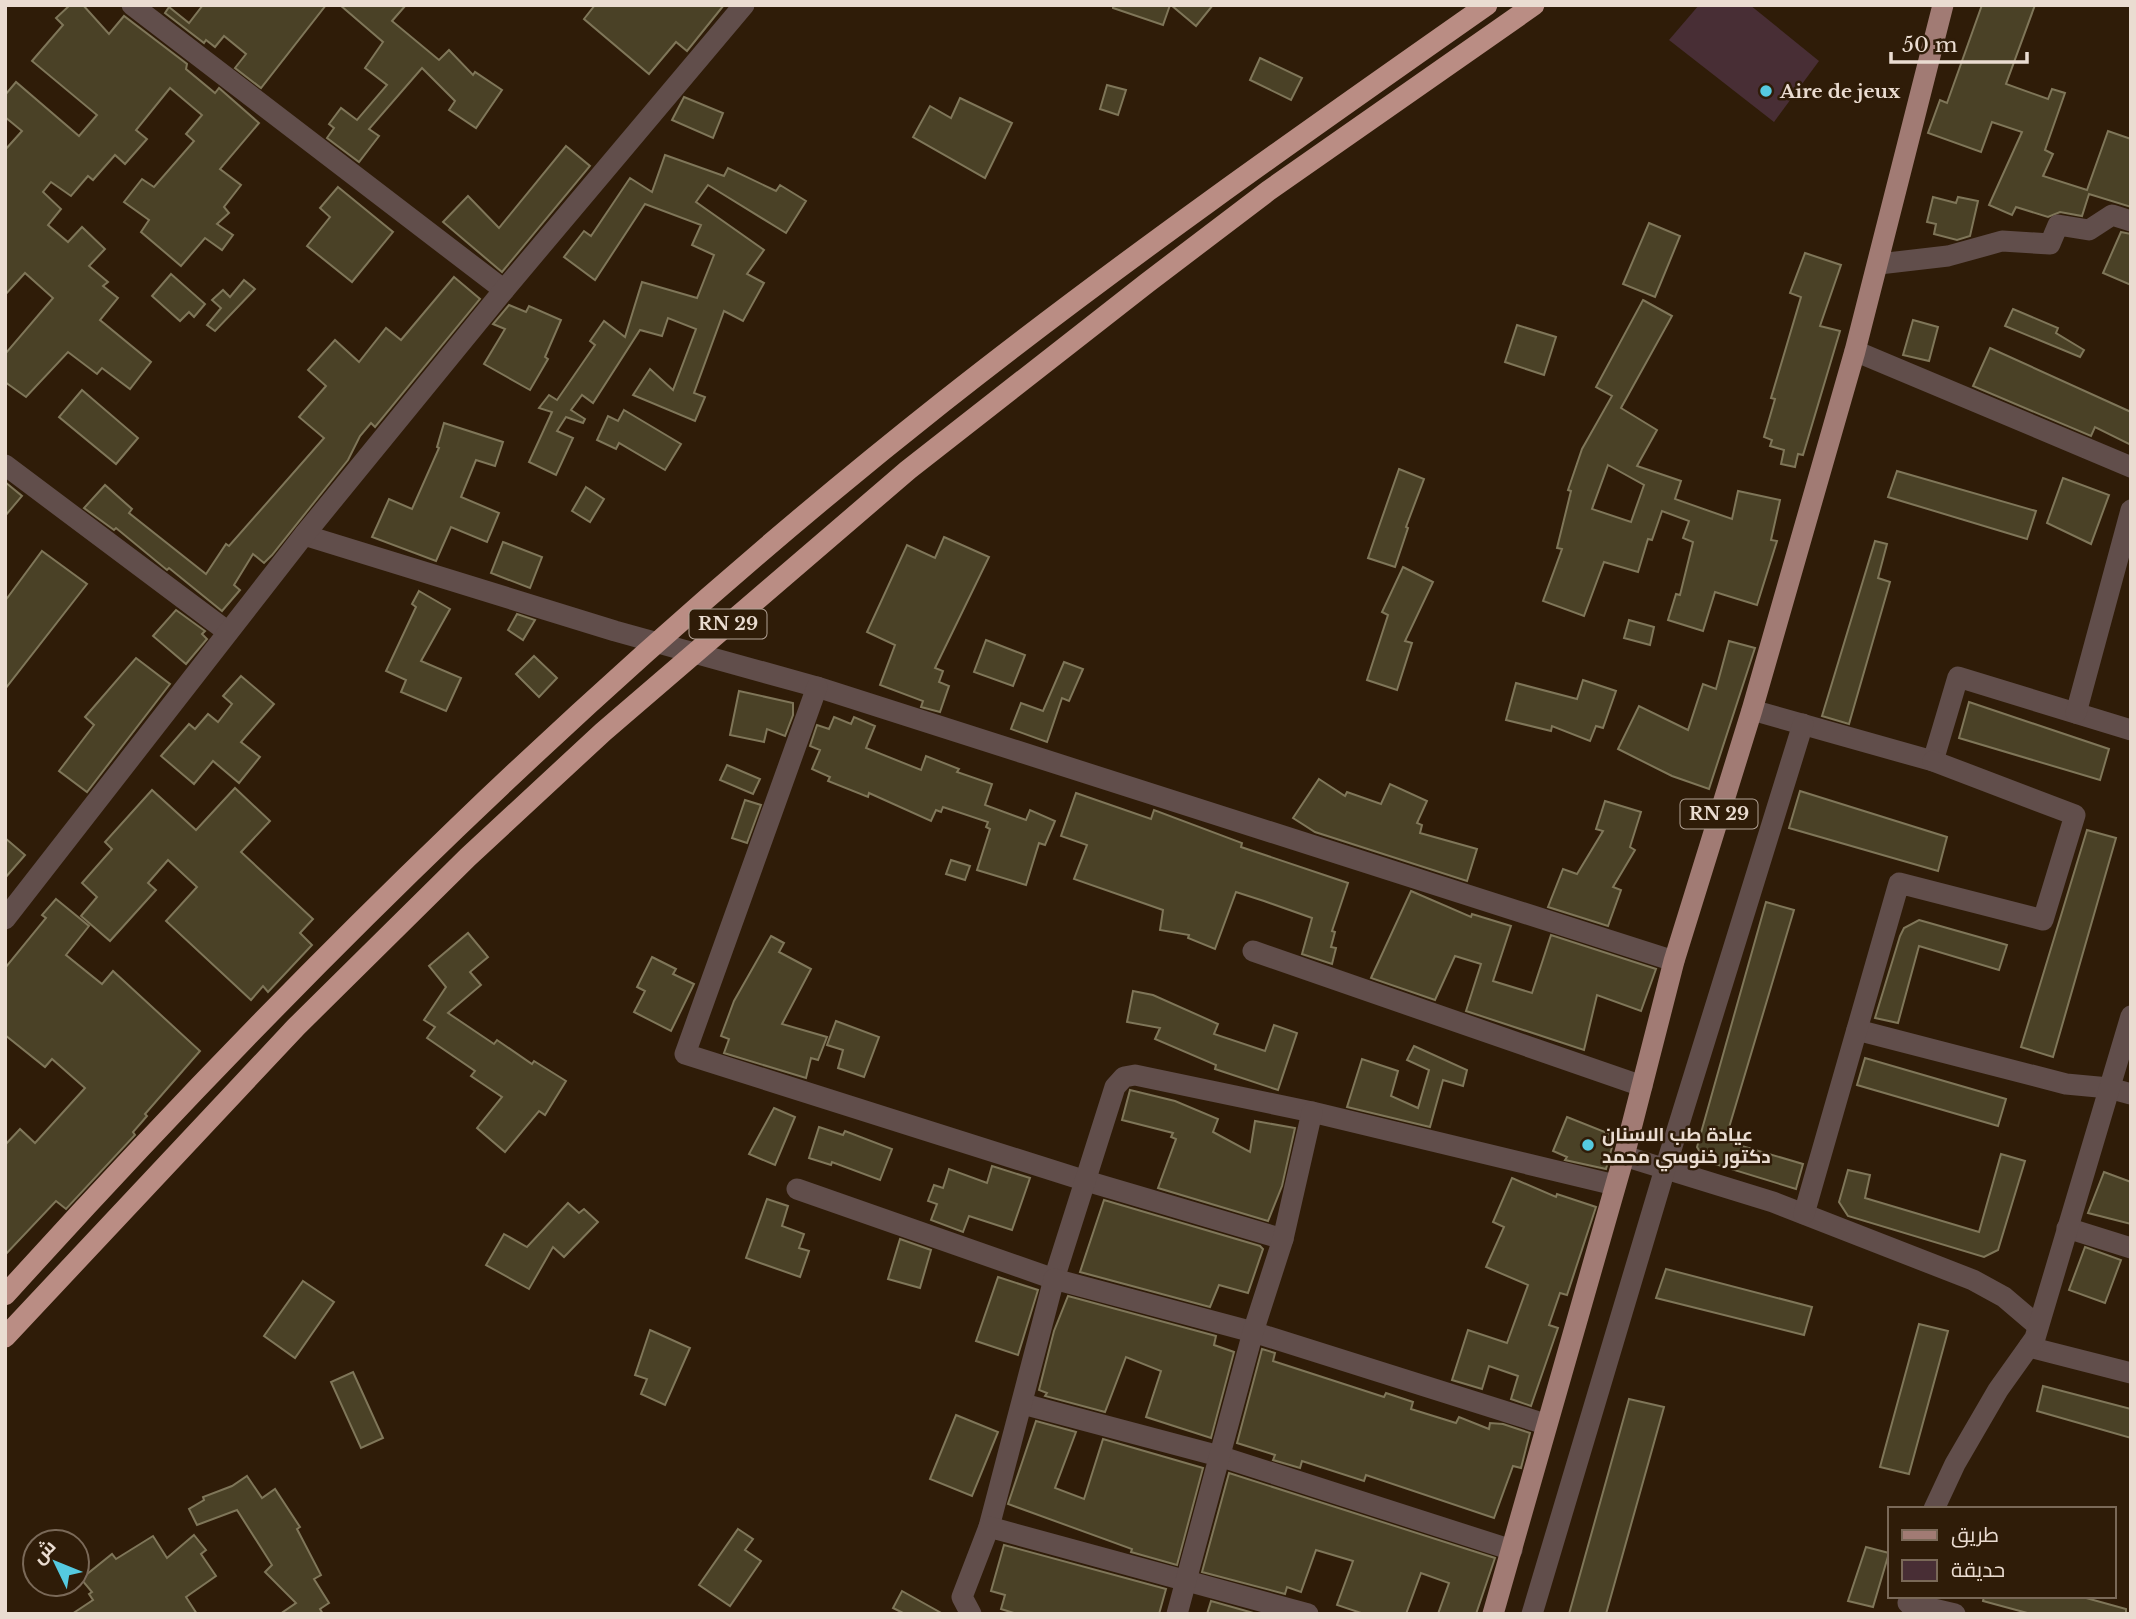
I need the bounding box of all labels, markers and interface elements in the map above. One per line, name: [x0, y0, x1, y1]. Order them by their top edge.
scale bar: [1891, 21, 2028, 65]
text: 50 m: [1902, 32, 1958, 58]
place label: Aire de jeux: [1779, 80, 1901, 103]
marker: Aire de jeux: [1758, 83, 1774, 99]
road number: RN 29: [690, 610, 766, 638]
road number: RN 29: [1680, 800, 1758, 828]
place label: عيادة طب الاسنان دكتور خنوسي محمد: [1602, 1123, 1771, 1172]
marker: عيادة طب الاسنان دكتور خنوسي محمد: [1580, 1137, 1596, 1153]
legend: [1888, 1507, 2115, 1598]
text: طريق: [1951, 1522, 1999, 1548]
north arrow: [21, 1528, 91, 1598]
text: ش: [27, 1535, 61, 1569]
text: حديقة: [1951, 1557, 2005, 1583]

